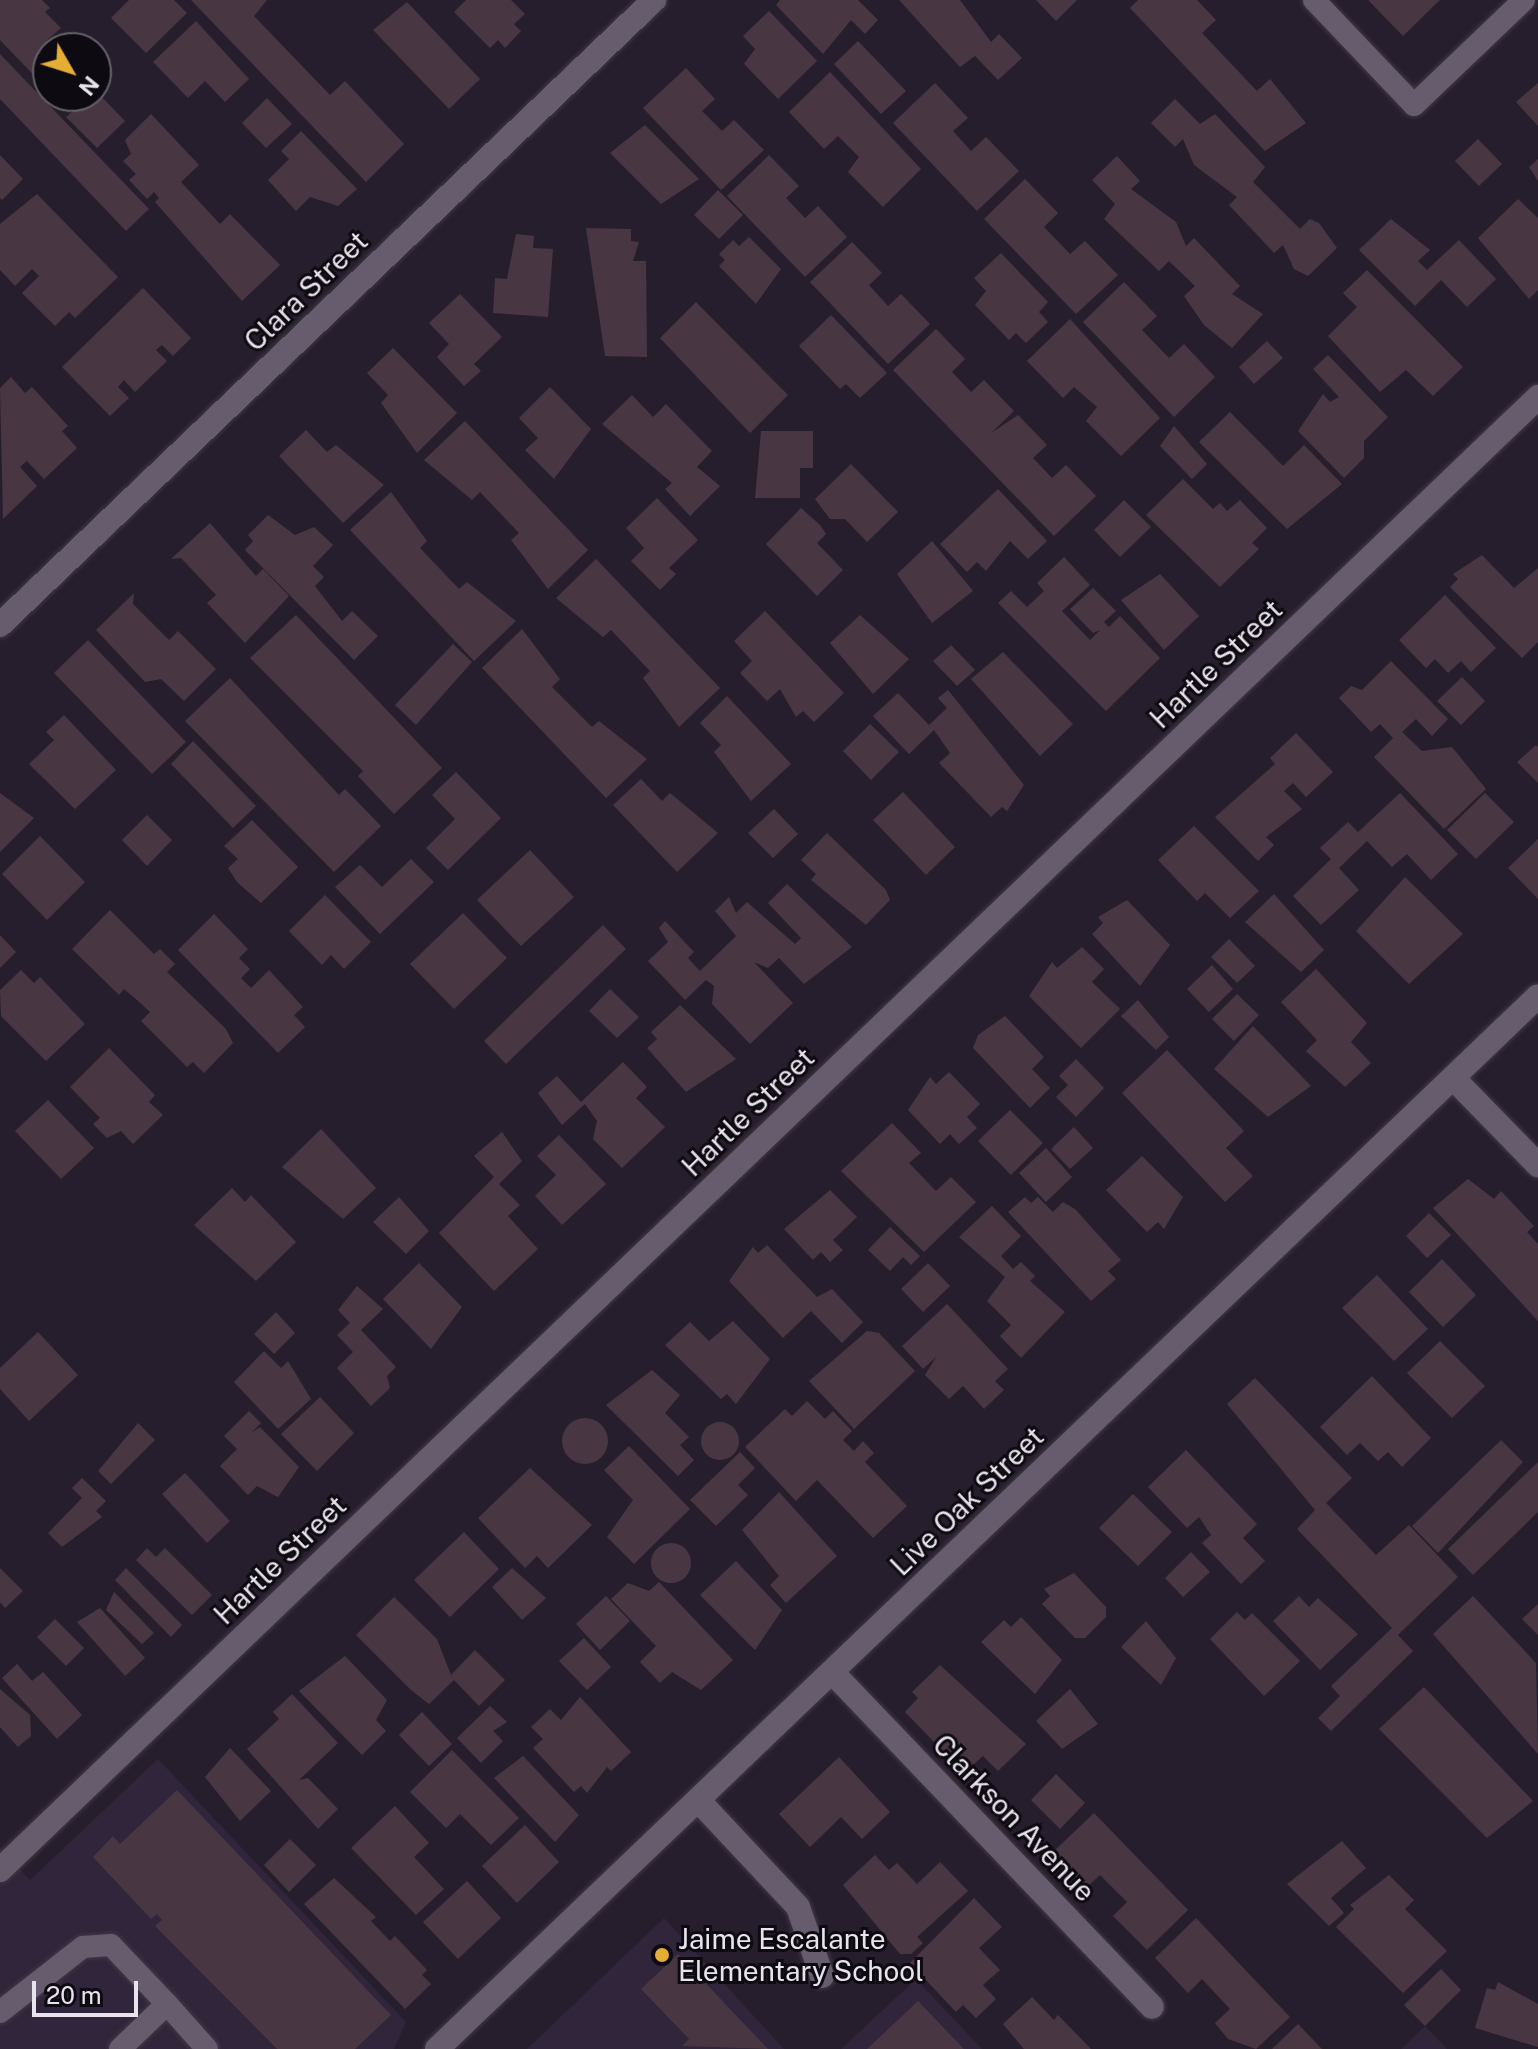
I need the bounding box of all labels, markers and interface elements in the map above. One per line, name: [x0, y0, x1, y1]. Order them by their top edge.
north arrow: [32, 32, 112, 112]
text: N: [74, 71, 105, 101]
street label: Clara Street: [238, 224, 374, 358]
street label: Hartle Street: [1143, 593, 1289, 735]
street label: Hartle Street: [675, 1041, 821, 1183]
street label: Live Oak Street: [884, 1420, 1050, 1582]
street label: Hartle Street: [207, 1489, 353, 1631]
street label: Clarkson Avenue: [926, 1728, 1102, 1908]
place label: Jaime Escalante Elementary School: [678, 1922, 924, 1988]
marker: Jaime Escalante Elementary School: [653, 1946, 671, 1964]
scale bar: [36, 1965, 142, 2015]
text: 20 m: [46, 1981, 102, 2009]

